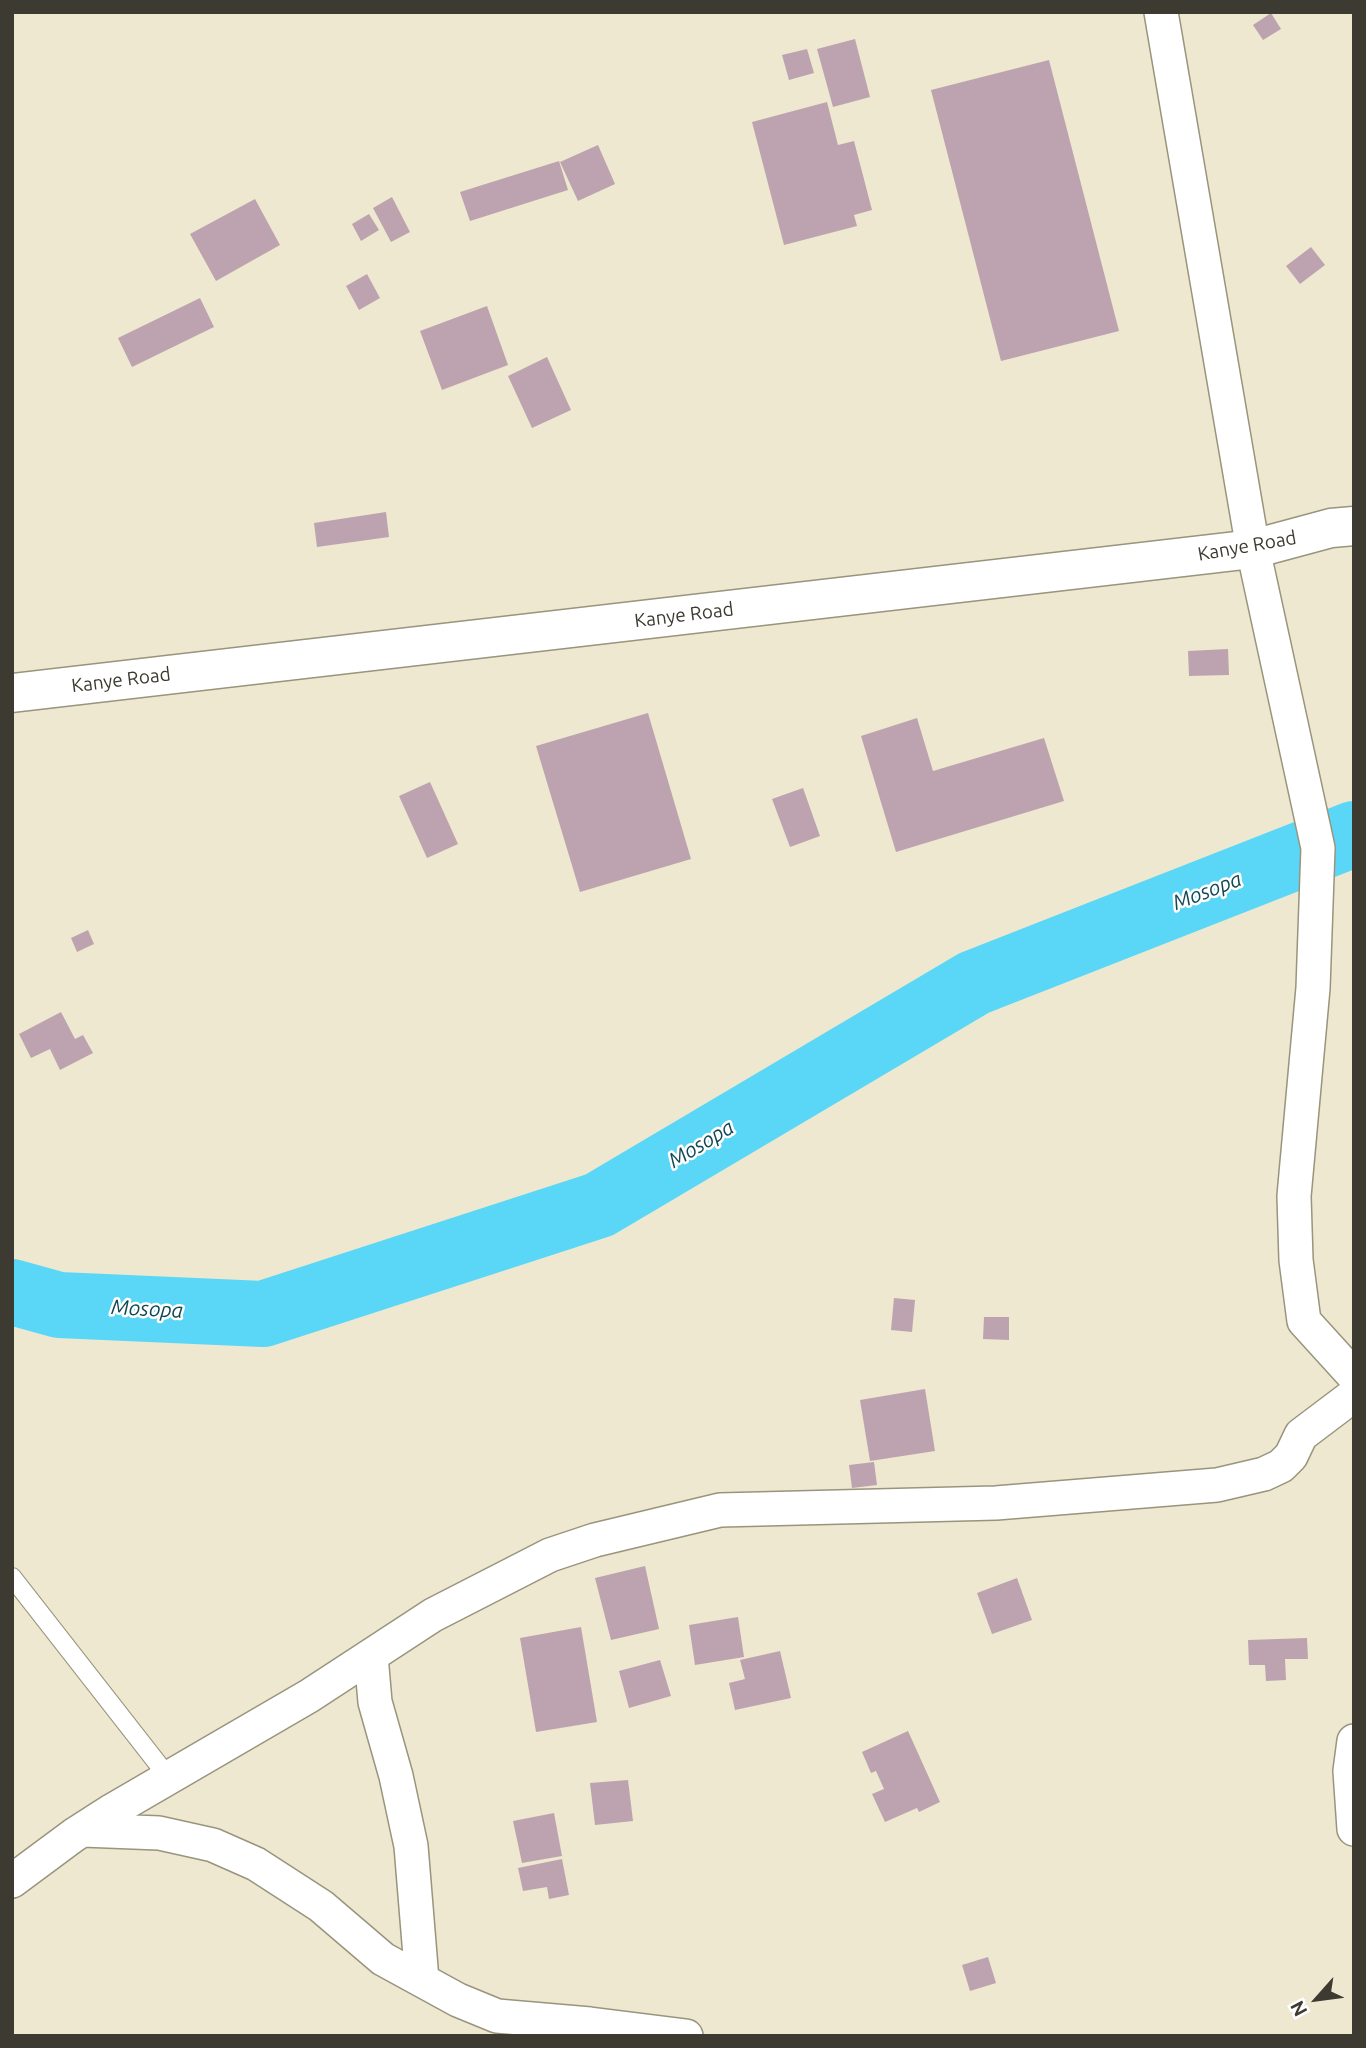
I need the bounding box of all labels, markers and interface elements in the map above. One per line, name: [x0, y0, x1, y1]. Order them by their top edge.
street label: Kanye Road: [1196, 526, 1298, 566]
street label: Kanye Road: [633, 598, 735, 632]
street label: Kanye Road: [70, 663, 172, 697]
water label: Mosopa: [1169, 866, 1245, 916]
water label: Mosopa: [664, 1115, 738, 1173]
water label: Mosopa: [110, 1295, 184, 1323]
north arrow: [1282, 1964, 1352, 2034]
text: N: [1285, 1997, 1312, 2020]

